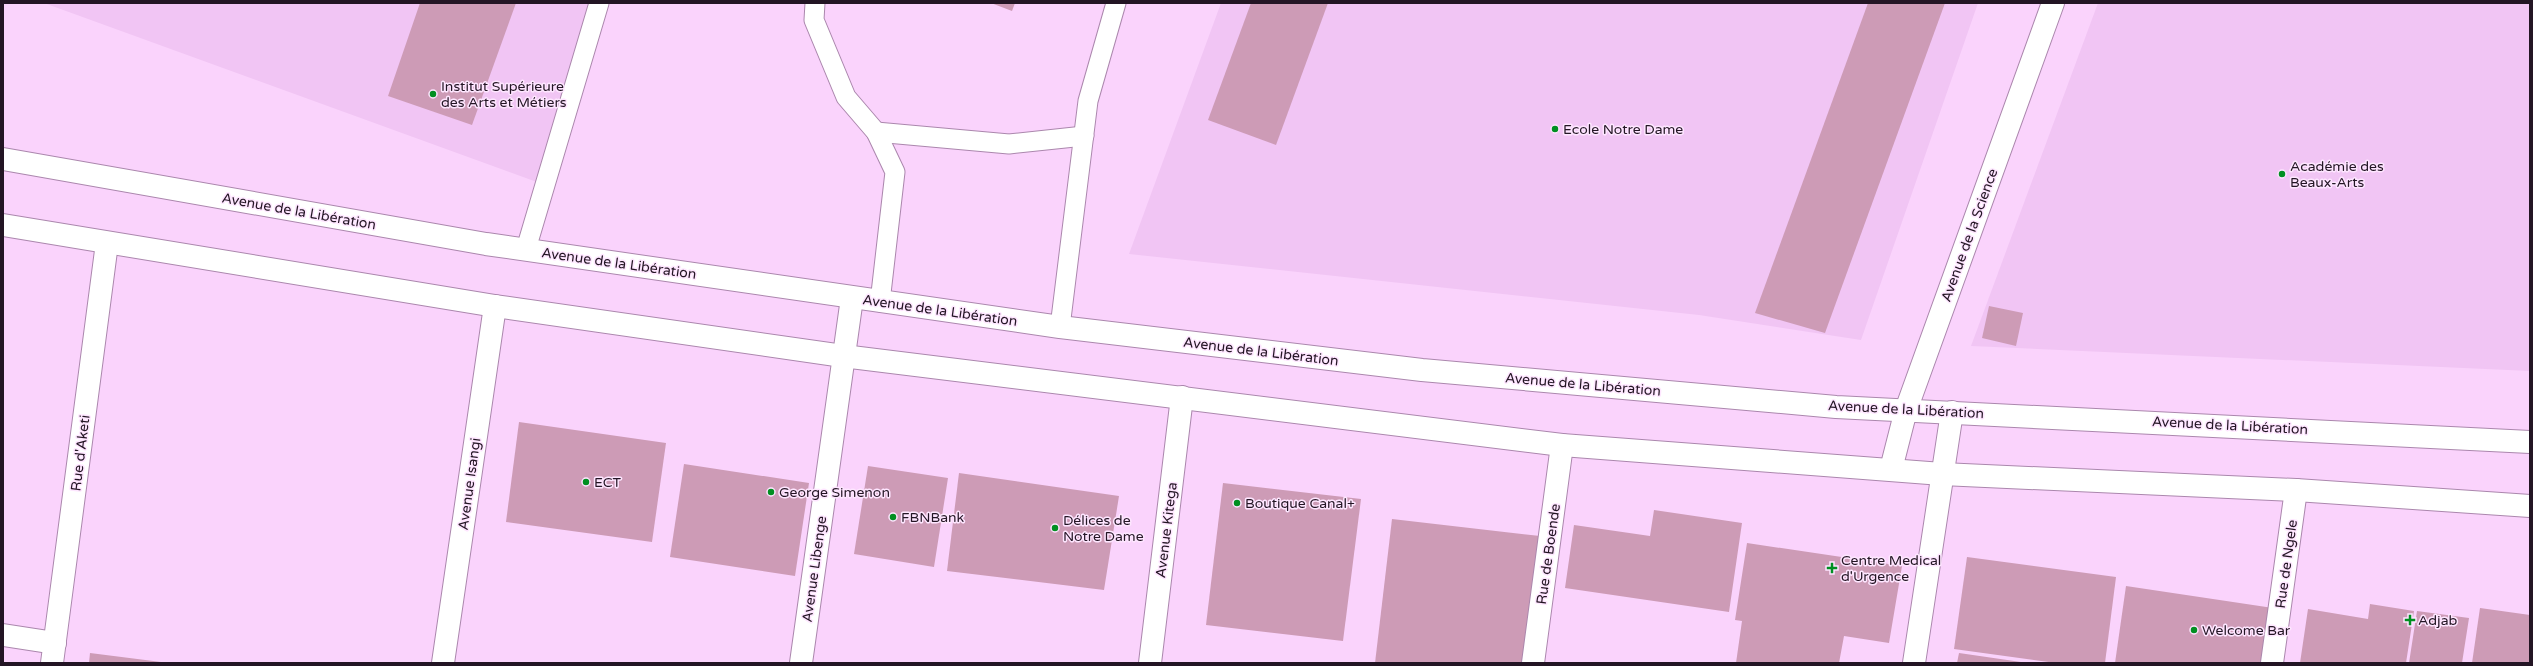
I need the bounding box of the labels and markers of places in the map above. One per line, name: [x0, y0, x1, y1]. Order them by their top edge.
place label: Institut Supérieure des Arts et Métiers: [441, 78, 567, 111]
marker: Institut Supérieure des Arts et Métiers: [428, 89, 438, 99]
place label: Ecole Notre Dame: [1563, 121, 1683, 138]
marker: Ecole Notre Dame: [1550, 124, 1560, 134]
place label: Académie des Beaux-Arts: [2290, 158, 2384, 191]
marker: Académie des Beaux-Arts: [2277, 169, 2287, 179]
place label: ECT: [594, 474, 622, 491]
marker: ECT: [581, 477, 591, 487]
place label: George Simenon: [779, 484, 890, 501]
marker: George Simenon: [766, 487, 776, 497]
place label: Boutique Canal+: [1245, 495, 1355, 512]
marker: Boutique Canal+: [1232, 498, 1242, 508]
place label: FBNBank: [901, 509, 965, 526]
marker: FBNBank: [888, 512, 898, 522]
place label: Délices de Notre Dame: [1063, 512, 1144, 545]
marker: Délices de Notre Dame: [1050, 523, 1060, 533]
place label: Centre Medical d'Urgence: [1841, 552, 1941, 585]
marker: Centre Medical d'Urgence: [1826, 562, 1838, 574]
place label: Adjab: [2418, 612, 2458, 629]
marker: Adjab: [2405, 615, 2415, 625]
place label: Welcome Bar: [2202, 622, 2291, 639]
marker: Welcome Bar: [2189, 625, 2199, 635]

